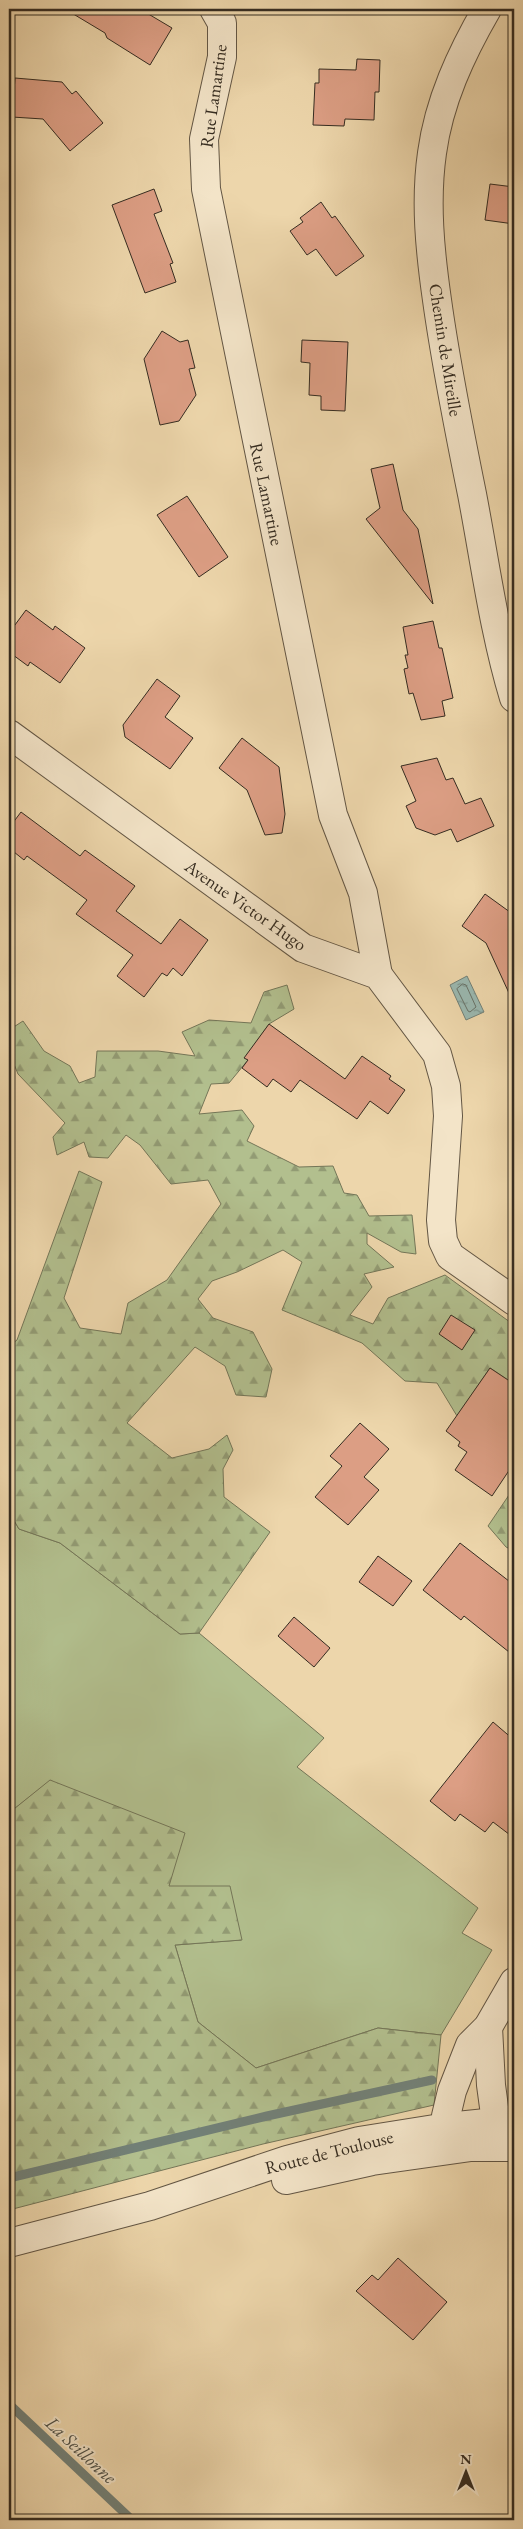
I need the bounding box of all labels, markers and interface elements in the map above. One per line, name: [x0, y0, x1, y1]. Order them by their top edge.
street label: Rue Lamartine: [194, 43, 232, 149]
street label: Chemin de Mireille: [424, 282, 468, 418]
street label: Rue Lamartine: [245, 441, 289, 547]
street label: Avenue Victor Hugo: [180, 854, 312, 956]
street label: Route de Toulouse: [262, 2125, 396, 2179]
water label: La Seillonne: [39, 2410, 122, 2490]
north arrow: [440, 2446, 490, 2496]
text: N: [460, 2450, 472, 2468]

